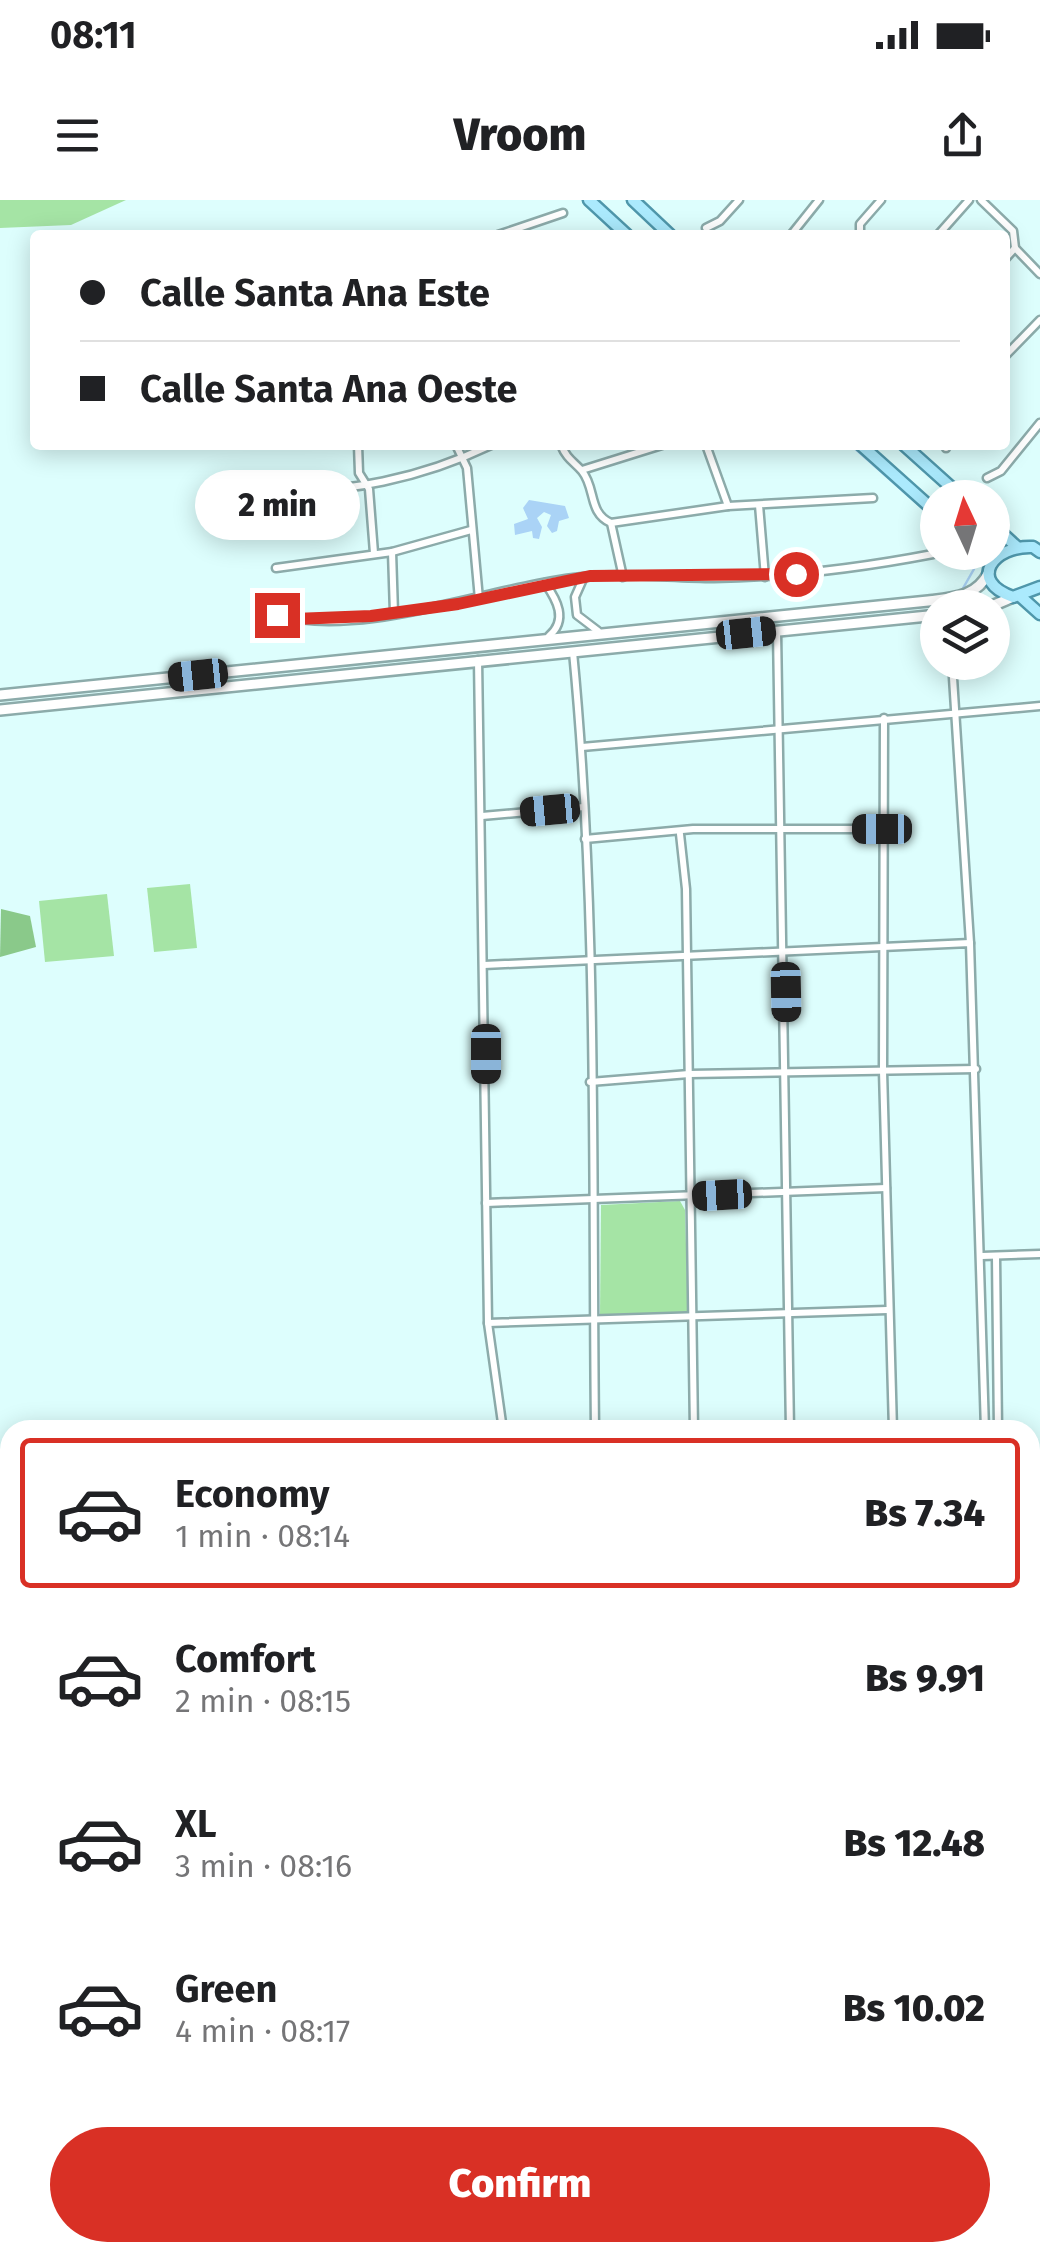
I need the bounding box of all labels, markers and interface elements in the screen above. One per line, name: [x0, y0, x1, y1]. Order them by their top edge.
text: 08:11: [50, 12, 137, 58]
icon: menu: [50, 108, 105, 163]
text: Vroom: [454, 108, 586, 162]
icon: share: [935, 108, 990, 163]
text: Calle Santa Ana Este: [140, 270, 490, 316]
text: Calle Santa Ana Oeste: [140, 366, 518, 412]
callout: 2 min: [194, 470, 360, 540]
north arrow: [920, 480, 1010, 570]
map controls: [920, 480, 1010, 680]
text: 2 min: [238, 486, 317, 524]
route start: [774, 552, 819, 597]
button: layers: [920, 590, 1010, 680]
route end: [255, 593, 300, 638]
car: [715, 615, 777, 651]
car: [167, 657, 229, 693]
car: [519, 792, 581, 828]
car: [852, 814, 912, 844]
car: [770, 962, 802, 1022]
car: [471, 1024, 501, 1084]
car: [691, 1178, 753, 1212]
icon: car: [55, 1468, 145, 1558]
text: Economy: [175, 1471, 330, 1517]
text: Bs 7.34: [865, 1490, 985, 1536]
text: 1 min · 08:14: [175, 1517, 350, 1555]
icon: car: [55, 1633, 145, 1723]
text: Comfort: [175, 1636, 316, 1682]
text: Bs 9.91: [865, 1655, 985, 1701]
text: 2 min · 08:15: [175, 1682, 351, 1720]
icon: car: [55, 1798, 145, 1888]
text: XL: [175, 1801, 217, 1847]
text: Bs 12.48: [844, 1820, 985, 1866]
text: 3 min · 08:16: [175, 1847, 352, 1885]
icon: car: [55, 1963, 145, 2053]
text: Green: [175, 1966, 278, 2012]
text: Bs 10.02: [843, 1985, 985, 2031]
text: 4 min · 08:17: [175, 2012, 350, 2050]
button: Confirm: [50, 2127, 990, 2242]

